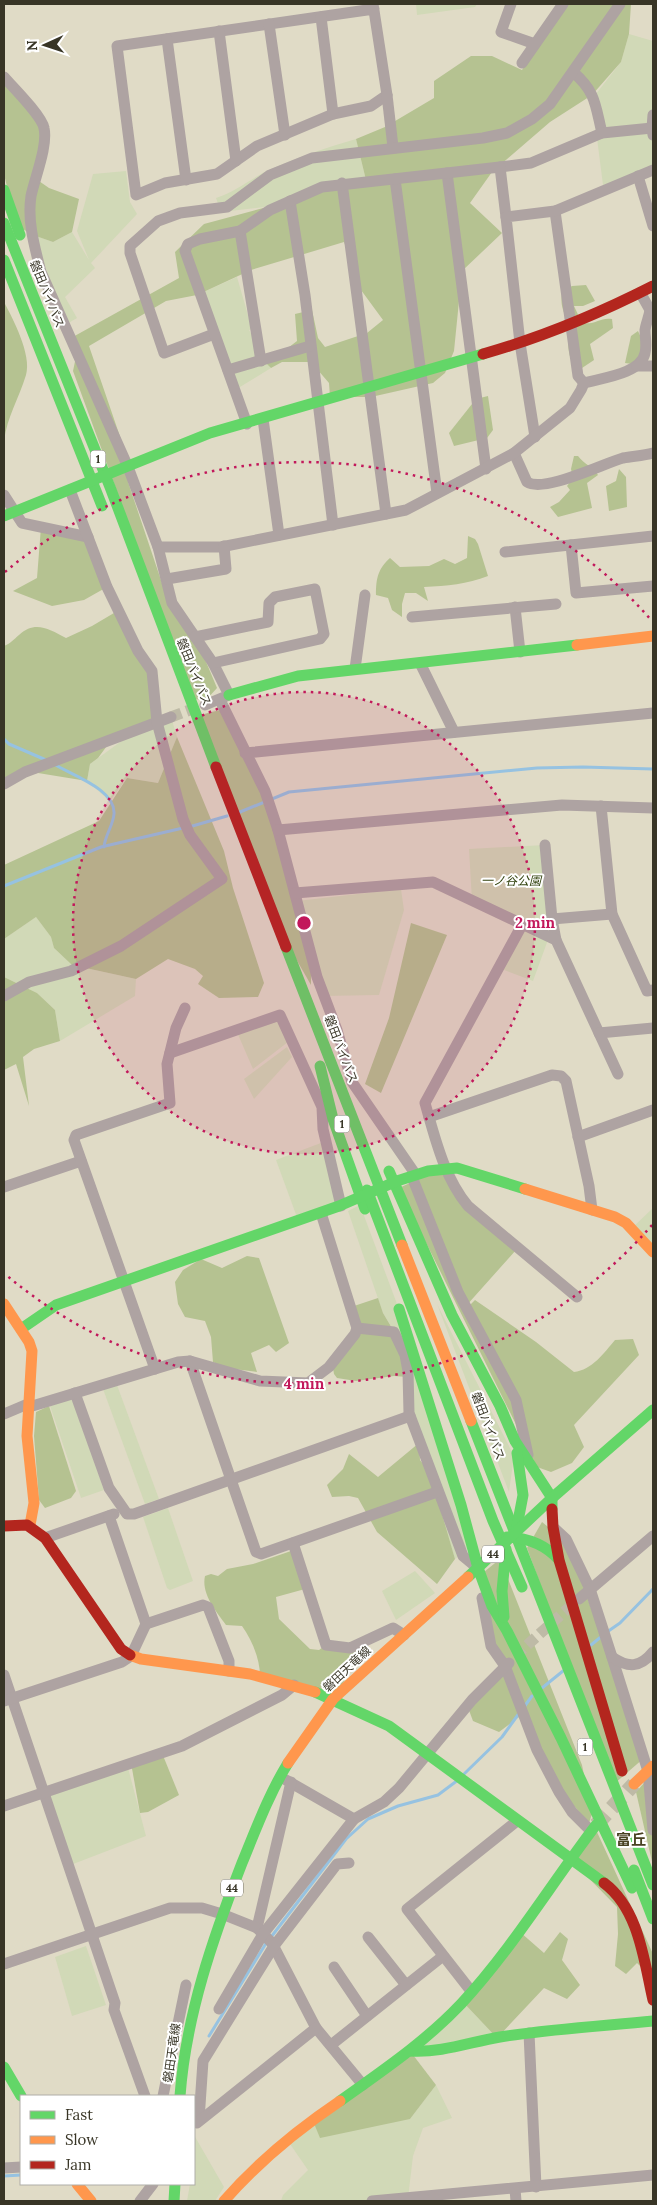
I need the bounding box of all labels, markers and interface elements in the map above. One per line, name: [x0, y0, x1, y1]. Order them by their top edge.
north arrow: [20, 20, 70, 70]
text: N: [23, 40, 41, 52]
street label: 磐田バイパス: [27, 258, 68, 330]
road number: 1: [90, 450, 106, 468]
street label: 磐田バイパス: [174, 636, 215, 708]
park label: 一ノ谷公園: [481, 873, 543, 888]
text: 2 min: [515, 913, 556, 932]
centre of rings: [295, 914, 313, 932]
street label: 磐田バイパス: [322, 1013, 361, 1085]
road number: 1: [334, 1116, 350, 1132]
text: 4 min: [284, 1374, 325, 1393]
street label: 磐田バイパス: [469, 1390, 508, 1462]
road number: 44: [482, 1546, 504, 1562]
street label: 磐田天竜線: [320, 1643, 374, 1695]
road number: 1: [578, 1738, 592, 1755]
district label: 富丘: [616, 1830, 646, 1849]
road number: 44: [221, 1880, 243, 1896]
street label: 磐田天竜線: [160, 2022, 183, 2084]
legend: [20, 2095, 195, 2185]
text: Fast: [65, 2105, 93, 2124]
text: Slow: [65, 2130, 98, 2149]
text: Jam: [64, 2155, 92, 2174]

